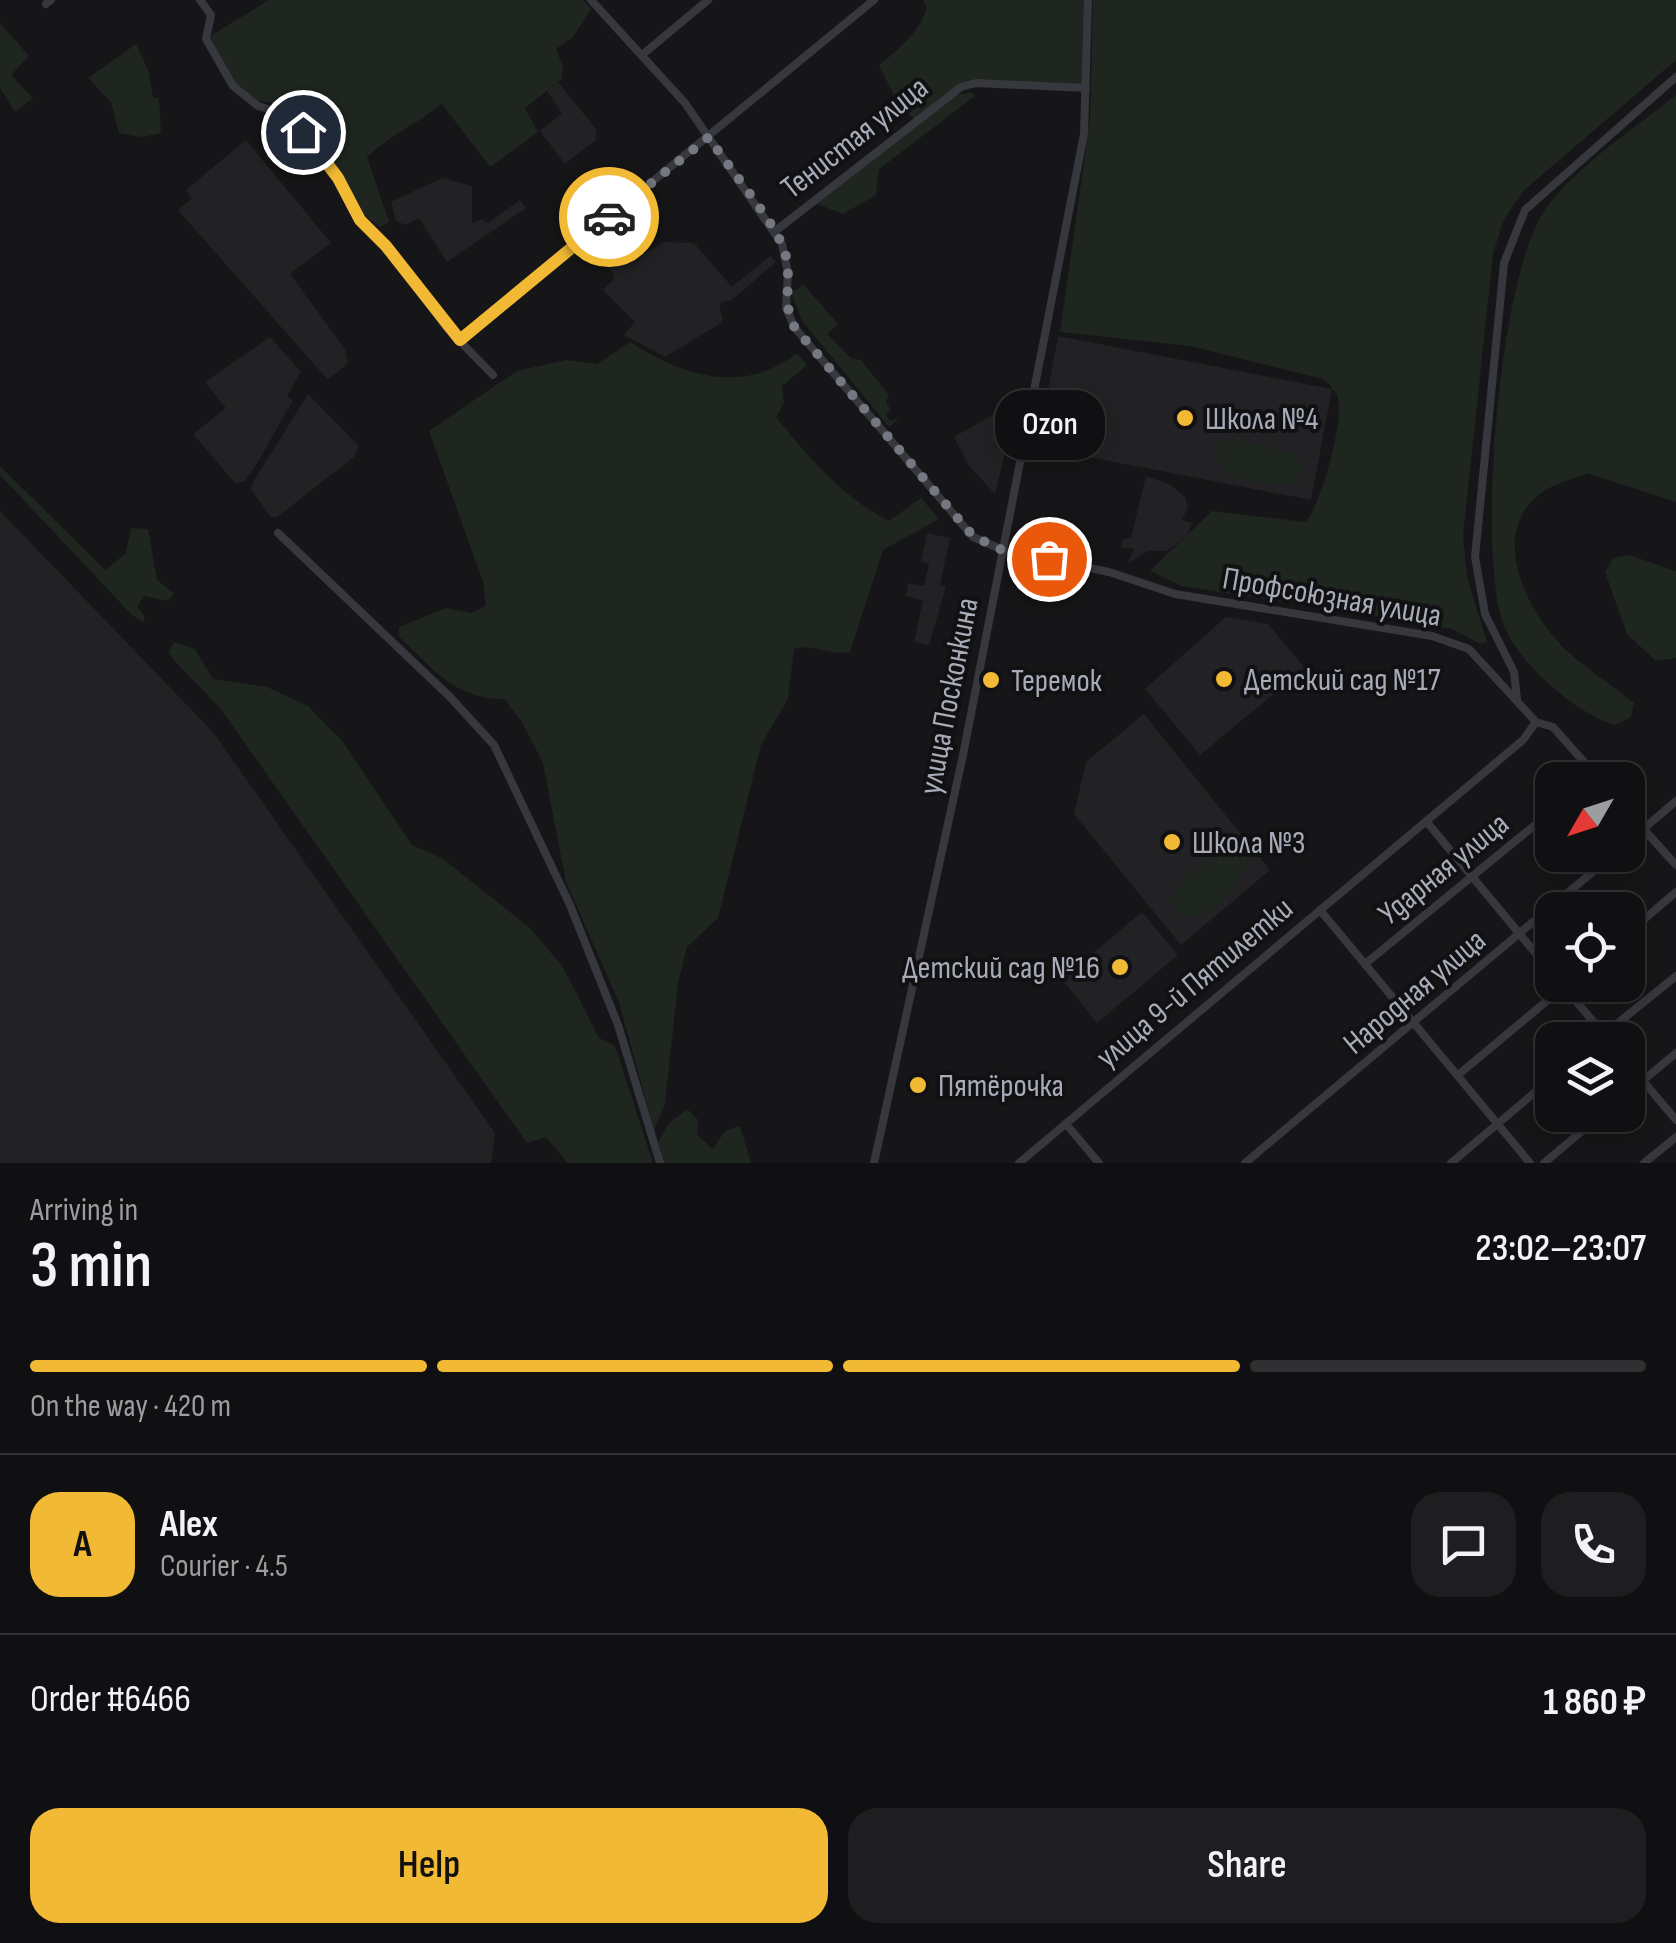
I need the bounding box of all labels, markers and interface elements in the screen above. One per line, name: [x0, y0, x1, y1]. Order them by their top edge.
street label: Тенистая улица: [774, 69, 936, 208]
pin: [261, 90, 346, 175]
icon: home: [276, 105, 331, 160]
courier: [559, 167, 659, 267]
icon: car: [582, 190, 637, 245]
callout: Ozon: [994, 389, 1104, 459]
place label: Школа №4: [1205, 400, 1318, 439]
text: Ozon: [1022, 405, 1078, 444]
marker: Школа №4: [1174, 407, 1196, 429]
pin: [1007, 517, 1092, 602]
icon: bag: [1022, 532, 1077, 587]
street label: Профсоюзная улица: [1219, 559, 1444, 636]
street label: улица Посконкина: [911, 595, 988, 798]
place label: Детский сад №17: [1244, 661, 1441, 700]
place label: Теремок: [1011, 662, 1103, 701]
marker: Детский сад №17: [1213, 668, 1235, 690]
marker: Теремок: [980, 669, 1002, 691]
north arrow: [1535, 762, 1645, 872]
map controls: [1535, 762, 1645, 1132]
street label: Ударная улица: [1371, 805, 1517, 934]
place label: Школа №3: [1192, 824, 1306, 863]
marker: Школа №3: [1161, 831, 1183, 853]
street label: улица 9-й Пятилетки: [1089, 890, 1301, 1077]
button: locate: [1535, 892, 1645, 1002]
street label: Народная улица: [1336, 921, 1494, 1063]
place label: Детский сад №16: [902, 949, 1100, 988]
marker: Детский сад №16: [1109, 956, 1131, 978]
button: layers: [1535, 1022, 1645, 1132]
place label: Пятёрочка: [938, 1067, 1064, 1106]
marker: Пятёрочка: [907, 1074, 929, 1096]
text: Arriving in: [30, 1191, 138, 1230]
text: 23:02–23:07: [1475, 1226, 1646, 1271]
text: 3 min: [30, 1228, 152, 1306]
text: On the way · 420 m: [30, 1387, 231, 1426]
button: chat: [1411, 1492, 1516, 1597]
button: phone: [1541, 1492, 1646, 1597]
text: Alex: [160, 1502, 218, 1547]
text: A: [73, 1522, 92, 1567]
text: Courier · 4.5: [160, 1547, 288, 1586]
text: Order #6466: [30, 1677, 191, 1722]
text: 1 860 ₽: [1543, 1680, 1646, 1725]
button: Help: [30, 1808, 828, 1923]
button: Share: [848, 1808, 1646, 1923]

